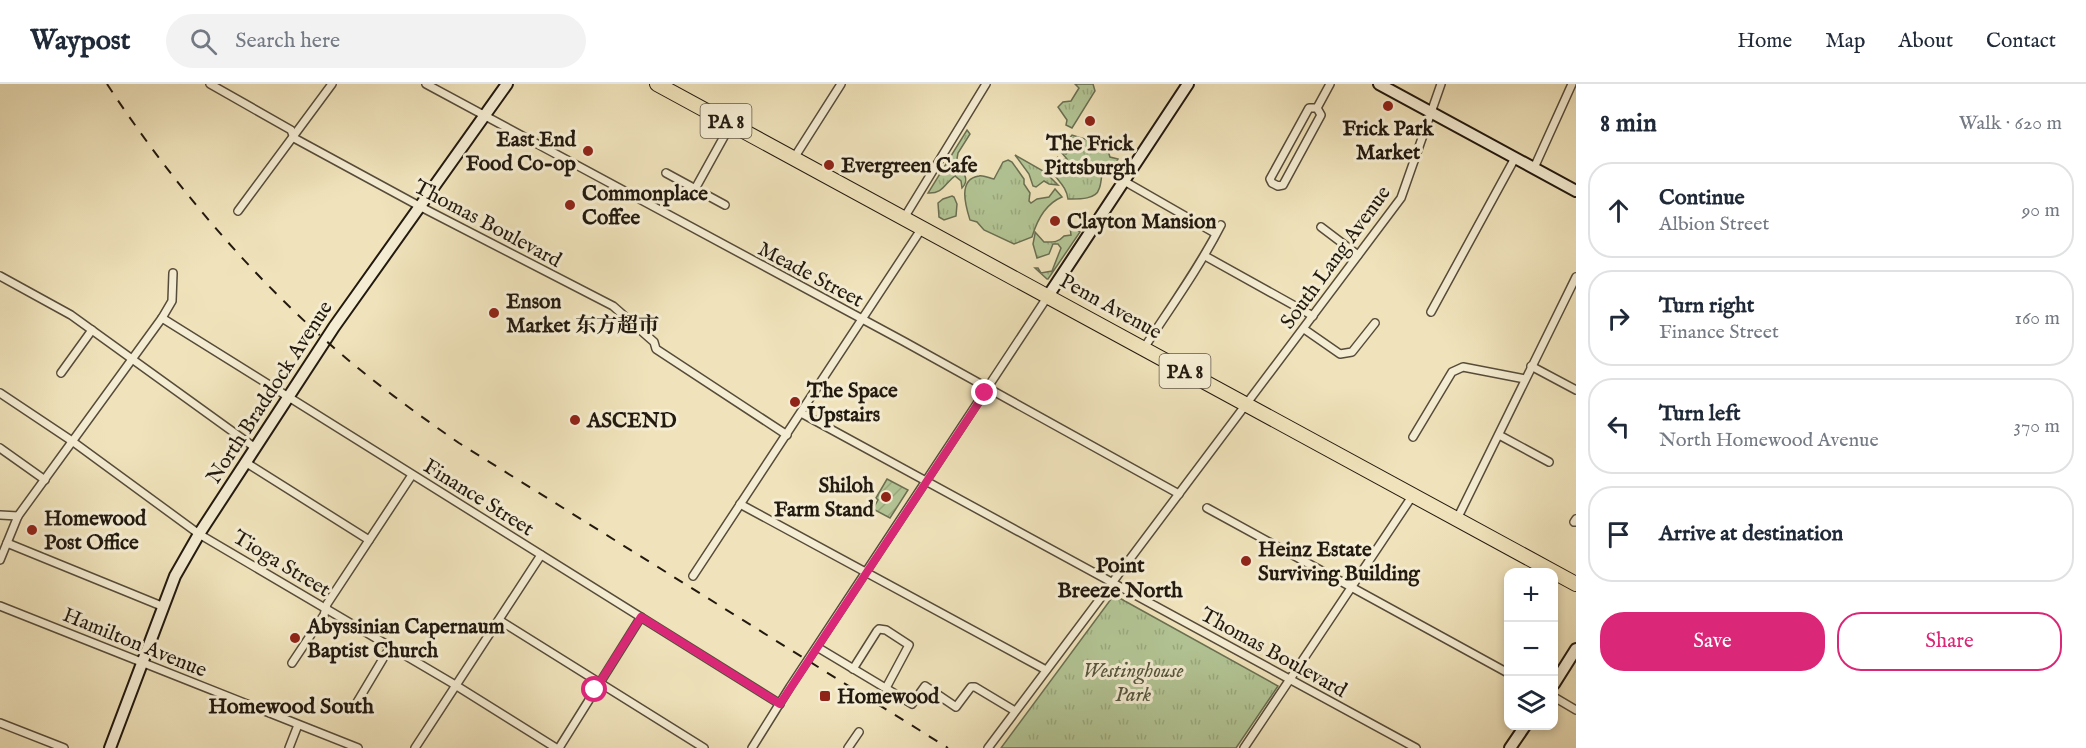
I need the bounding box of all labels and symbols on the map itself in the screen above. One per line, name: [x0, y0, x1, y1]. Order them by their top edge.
marker: Frick Park Market: [1381, 99, 1395, 113]
road number: PA 8: [700, 104, 752, 138]
marker: The Frick Pittsburgh: [1083, 114, 1097, 128]
place label: Frick Park Market: [1342, 116, 1434, 167]
place label: East End Food Co-op: [466, 127, 577, 178]
place label: The Frick Pittsburgh: [1044, 131, 1137, 182]
marker: East End Food Co-op: [581, 144, 595, 158]
place label: Evergreen Cafe: [841, 153, 978, 180]
marker: Evergreen Cafe: [822, 158, 836, 172]
street label: Thomas Boulevard: [409, 174, 567, 275]
street label: South Lang Avenue: [1275, 180, 1398, 335]
place label: Commonplace Coffee: [582, 181, 708, 232]
marker: Commonplace Coffee: [563, 198, 577, 212]
place label: Clayton Mansion: [1067, 209, 1216, 236]
marker: Clayton Mansion: [1048, 214, 1062, 228]
street label: Meade Street: [753, 236, 868, 314]
street label: Penn Avenue: [1054, 268, 1166, 347]
place label: Enson Market 东方超市: [506, 289, 659, 340]
street label: North Braddock Avenue: [201, 296, 340, 489]
marker: Enson Market 东方超市: [487, 306, 501, 320]
road number: PA 8: [1160, 354, 1210, 388]
place label: The Space Upstairs: [806, 378, 898, 429]
route end: [971, 379, 997, 405]
marker: The Space Upstairs: [788, 395, 802, 409]
place label: ASCEND: [586, 408, 677, 435]
marker: ASCEND: [568, 413, 582, 427]
street label: Finance Street: [418, 453, 539, 543]
place label: Shiloh Farm Stand: [774, 473, 875, 524]
marker: Shiloh Farm Stand: [879, 490, 893, 504]
place label: Homewood Post Office: [44, 506, 147, 557]
marker: Homewood Post Office: [25, 523, 39, 537]
street label: Tioga Street: [227, 525, 335, 604]
place label: Heinz Estate Surviving Building: [1258, 537, 1420, 588]
district label: Point Breeze North: [1057, 552, 1183, 605]
marker: Heinz Estate Surviving Building: [1239, 554, 1253, 568]
street label: Hamilton Avenue: [58, 602, 211, 685]
street label: Thomas Boulevard: [1195, 602, 1352, 705]
place label: Abyssinian Capernaum Baptist Church: [306, 614, 506, 665]
marker: Abyssinian Capernaum Baptist Church: [288, 631, 302, 645]
park label: Westinghouse Park: [1083, 658, 1183, 709]
route start: [581, 676, 607, 702]
place label: Homewood: [837, 684, 940, 711]
marker: Homewood: [818, 689, 832, 703]
district label: Homewood South: [208, 693, 374, 721]

